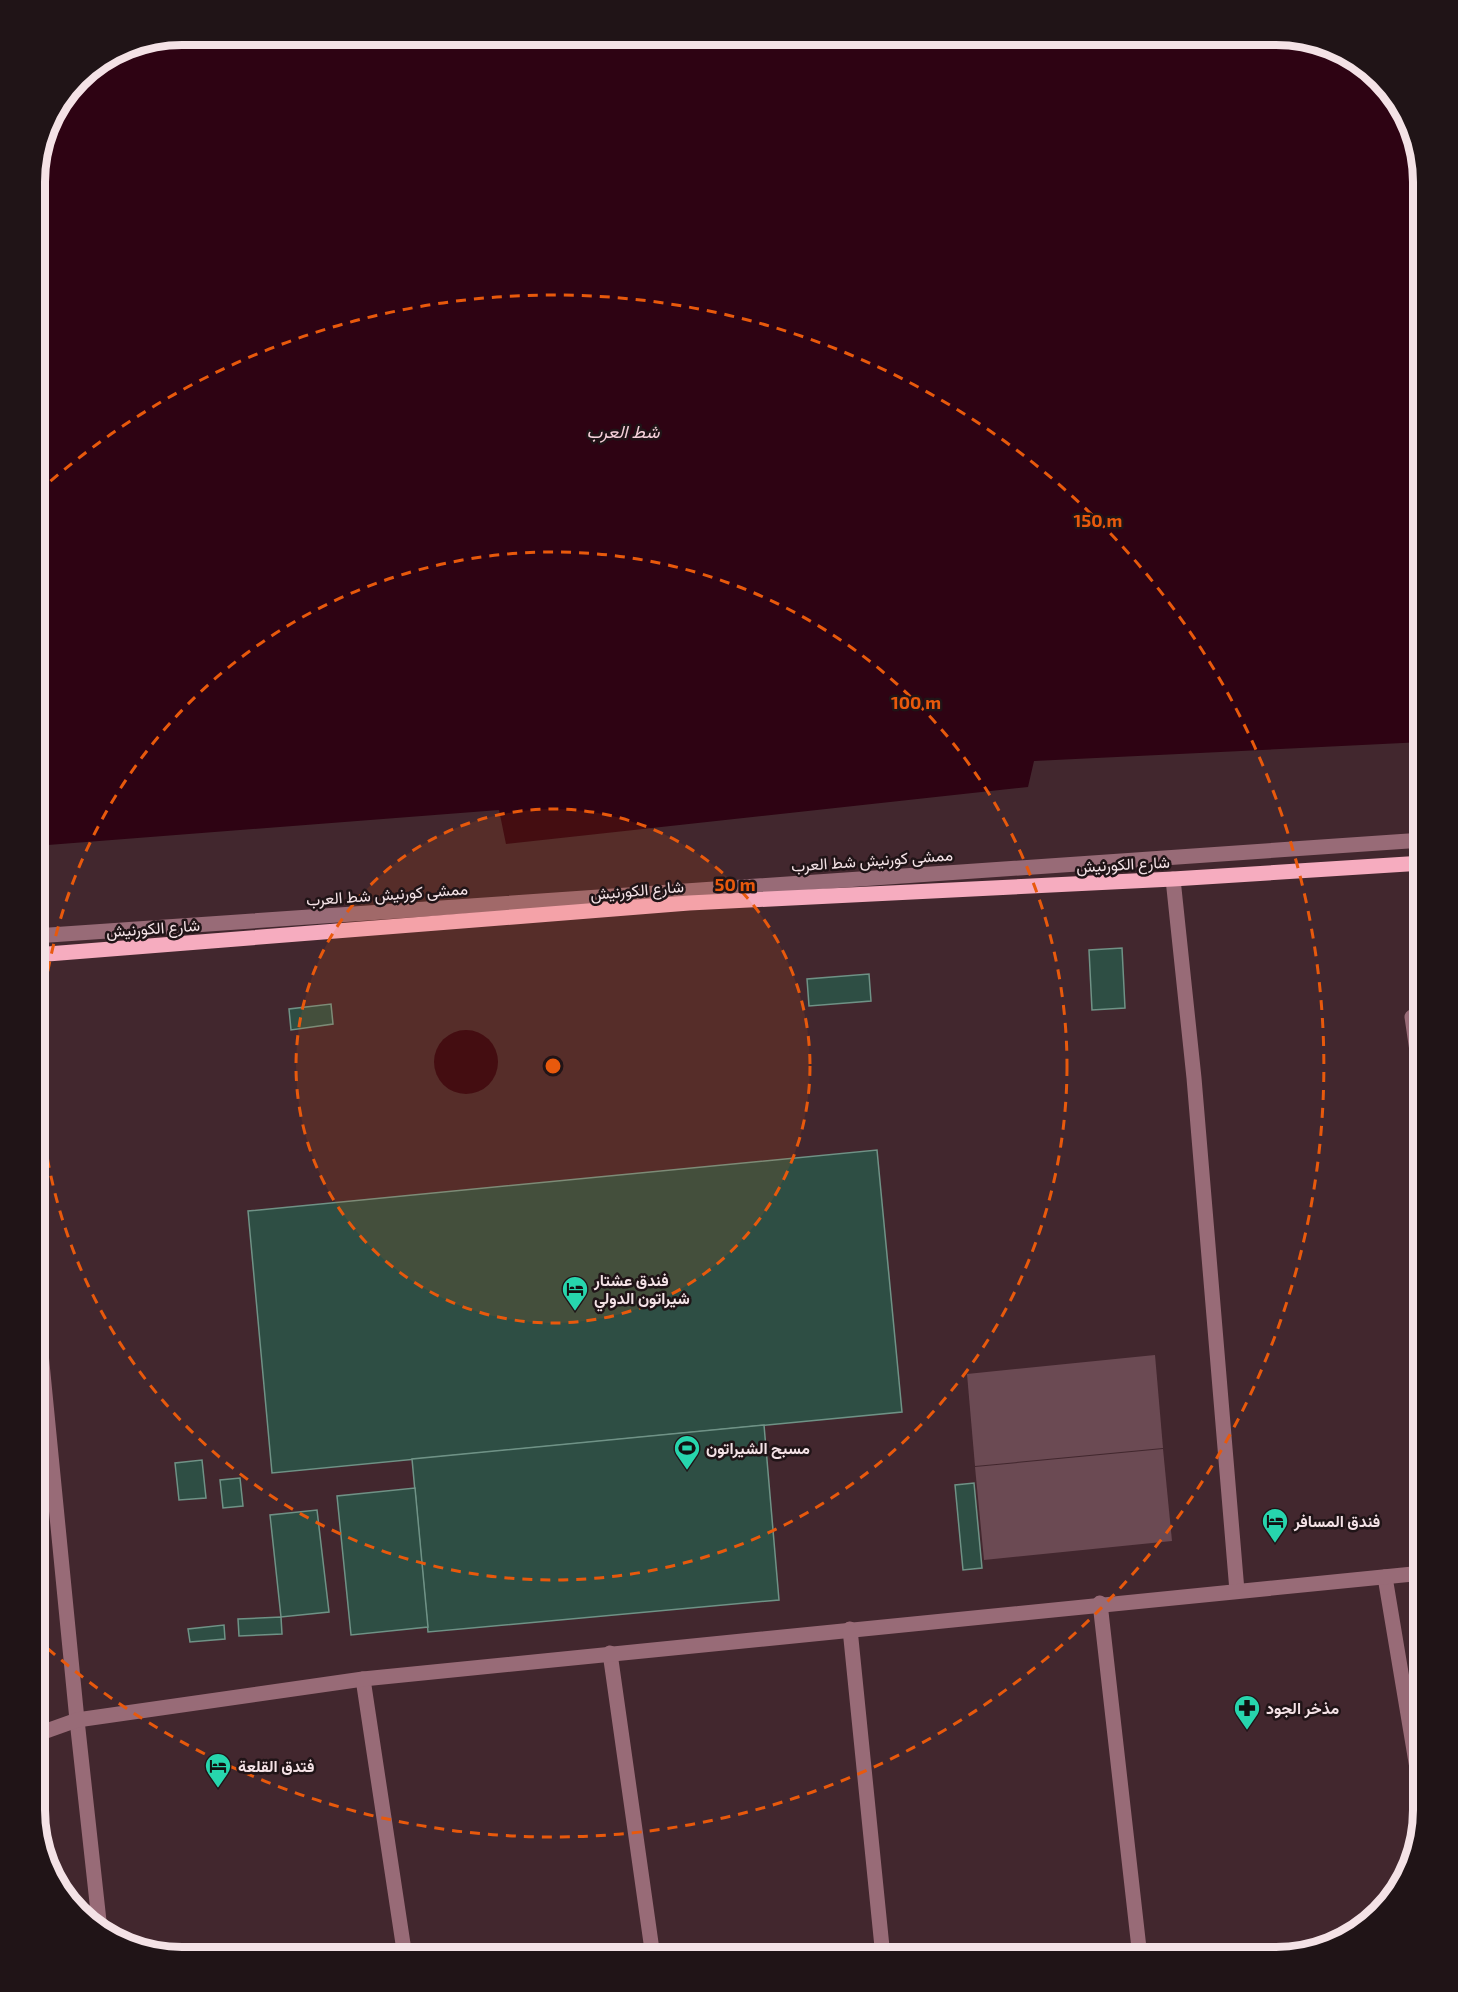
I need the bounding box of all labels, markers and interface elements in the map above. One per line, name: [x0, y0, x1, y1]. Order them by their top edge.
water label: شط العرب: [587, 420, 660, 443]
text: 150 m: [1074, 509, 1122, 531]
text: 100 m: [891, 691, 941, 713]
street label: ممشى كورنيش شط العرب: [790, 844, 954, 877]
street label: شارع الكورنيش: [1076, 852, 1171, 878]
text: 50 m: [714, 873, 756, 895]
street label: شارع الكورنيش: [589, 876, 685, 906]
street label: ممشى كورنيش شط العرب: [305, 878, 469, 911]
street label: شارع الكورنيش: [105, 915, 201, 943]
centre of rings: [543, 1056, 563, 1076]
place label: فندق عشتار شيراتون الدولي: [593, 1270, 690, 1312]
hotel icon: فندق عشتار شيراتون الدولي: [560, 1274, 590, 1312]
sports icon: مسبح الشيراتون: [672, 1433, 702, 1471]
place label: مسبح الشيراتون: [706, 1438, 810, 1460]
hotel icon: فندق المسافر: [1260, 1506, 1290, 1544]
place label: فندق المسافر: [1293, 1511, 1380, 1532]
pharmacy icon: مذخر الجود: [1232, 1693, 1262, 1731]
place label: مذخر الجود: [1266, 1698, 1339, 1719]
hotel icon: فتدق القلعة: [203, 1751, 233, 1789]
place label: فتدق القلعة: [238, 1756, 314, 1775]

